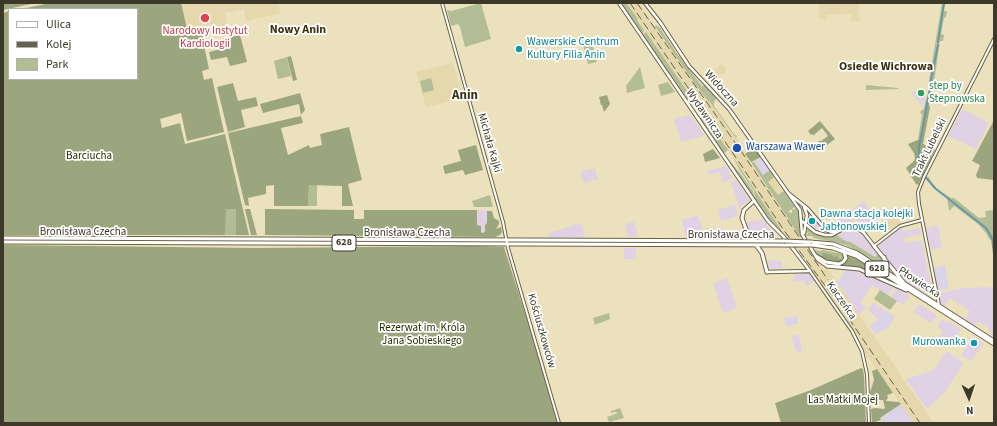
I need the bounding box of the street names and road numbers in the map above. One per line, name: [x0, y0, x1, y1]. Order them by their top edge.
street label: Widoczna: [701, 68, 741, 110]
street label: Wydawnicza: [683, 87, 725, 141]
street label: Michała Kajki: [474, 112, 504, 174]
street label: Trakt Lubelski: [910, 116, 950, 180]
street label: Bronisława Czecha: [40, 226, 126, 240]
street label: Bronisława Czecha: [364, 227, 450, 241]
street label: Bronisława Czecha: [688, 229, 774, 243]
road number: 628: [332, 235, 356, 251]
road number: 628: [865, 261, 889, 277]
street label: Płowiecka: [896, 265, 942, 301]
street label: Kaczeńca: [823, 279, 859, 323]
street label: Kościuszkowców: [524, 292, 558, 370]

